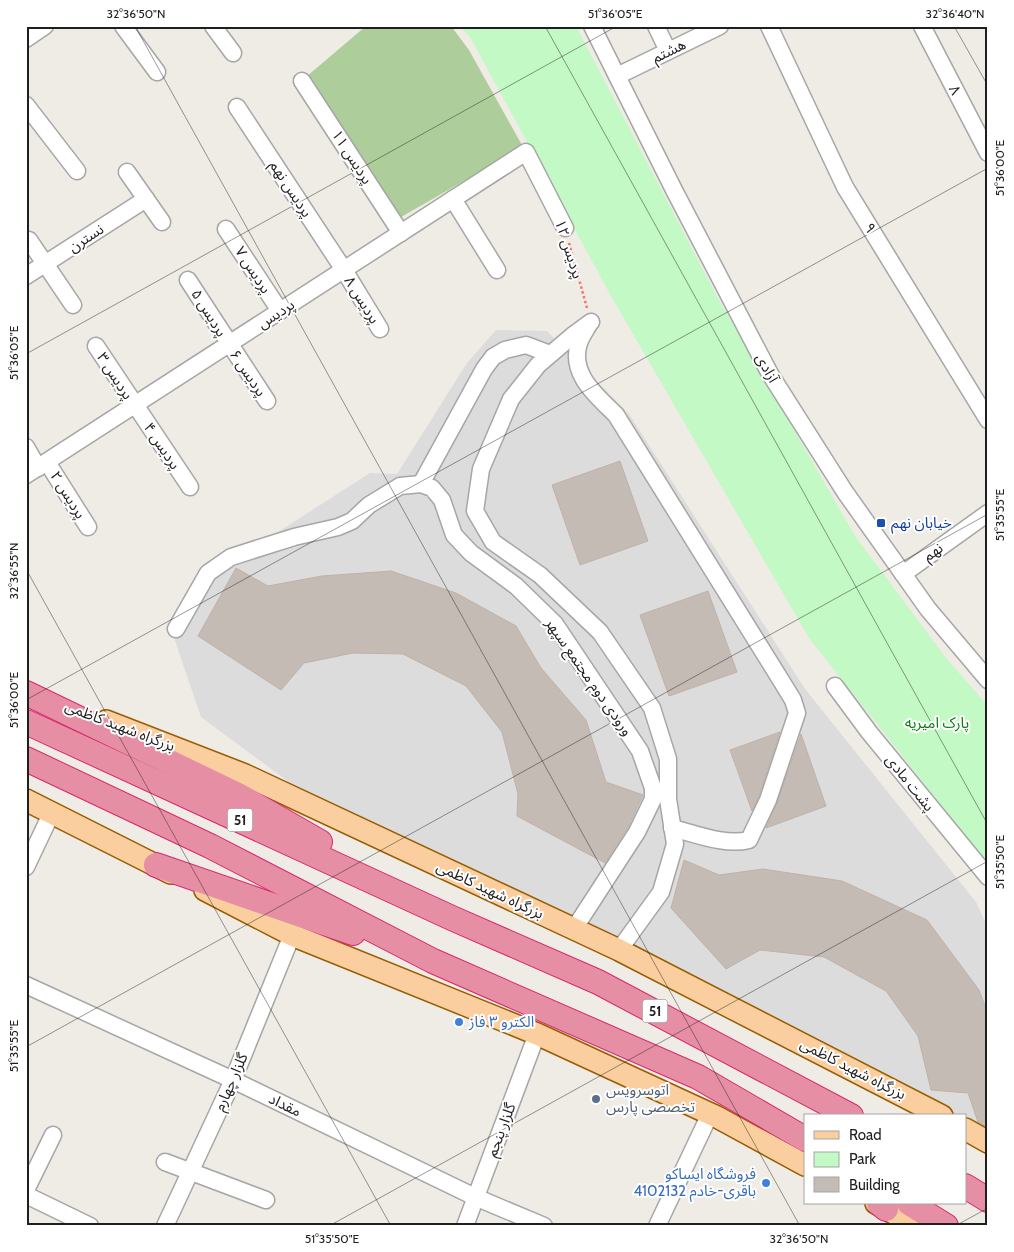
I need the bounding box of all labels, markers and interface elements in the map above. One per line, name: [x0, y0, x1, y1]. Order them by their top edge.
text: 32°36'50"N: [107, 6, 165, 21]
text: 51°36'05"E: [588, 6, 643, 21]
text: 32°36'40"N: [925, 6, 985, 21]
street label: هشتم: [649, 35, 690, 69]
street label: ۸: [945, 82, 965, 98]
street label: پردیس ۱۱: [327, 126, 376, 188]
text: 51°36'00"E: [992, 139, 1007, 196]
street label: پردیس نهم: [264, 157, 316, 222]
street label: پردیس ۱۲: [550, 217, 587, 281]
street label: نسترن: [65, 220, 107, 256]
street label: ۹: [860, 220, 880, 236]
street label: پردیس ۷: [230, 243, 275, 298]
street label: پردیس ۸: [339, 273, 384, 328]
street label: پردیس ۵: [186, 286, 231, 341]
street label: پردیس: [254, 295, 299, 334]
text: 51°36'05"E: [6, 325, 21, 380]
street label: پردیس ۶: [225, 346, 270, 400]
street label: پردیس ۳: [92, 349, 137, 404]
street label: آزادی: [752, 350, 783, 386]
street label: پردیس ۴: [139, 419, 184, 473]
street label: پردیس ۲: [45, 468, 90, 523]
text: 51°35'55"E: [992, 488, 1007, 541]
place label: خیابان نهم: [891, 514, 952, 534]
marker: خیابان نهم: [875, 517, 887, 529]
street label: نهم: [920, 539, 948, 567]
text: 32°36'55"N: [6, 543, 21, 599]
street label: ورودی دوم مجتمع سپهر: [539, 614, 636, 741]
text: 51°36'00"E: [6, 671, 21, 728]
street label: بزرگراه شهید کاظمی: [62, 697, 178, 755]
park label: پارک امیریه: [905, 714, 969, 733]
street label: پشت مادی: [881, 751, 938, 816]
road number: 51: [228, 808, 252, 832]
text: 51°35'50"E: [992, 834, 1007, 889]
street label: بزرگراه شهید کاظمی: [433, 857, 547, 923]
road number: 51: [642, 999, 668, 1022]
place label: الکترو ۳ فاز: [468, 1013, 534, 1031]
marker: الکترو ۳ فاز: [453, 1016, 465, 1028]
text: 51°35'55"E: [6, 1019, 21, 1072]
street label: بزرگراه شهید کاظمی: [797, 1035, 909, 1103]
street label: گلزار چهارم: [210, 1049, 254, 1115]
place label: اتوسرویس تخصصی پارس: [606, 1081, 695, 1117]
street label: مقداد: [266, 1089, 304, 1121]
marker: اتوسرویس تخصصی پارس: [590, 1093, 602, 1105]
street label: گلزار پنجم: [483, 1100, 522, 1160]
legend: [804, 1114, 966, 1204]
text: Road: [849, 1126, 882, 1144]
text: Park: [849, 1150, 876, 1168]
place label: فروشگاه ایساکو باقری-خادم 4102132: [633, 1165, 756, 1202]
text: Building: [849, 1176, 900, 1194]
marker: فروشگاه ایساکو باقری-خادم 4102132: [760, 1177, 772, 1189]
text: 51°35'50"E: [305, 1231, 360, 1246]
text: 32°36'50"N: [770, 1231, 828, 1246]

